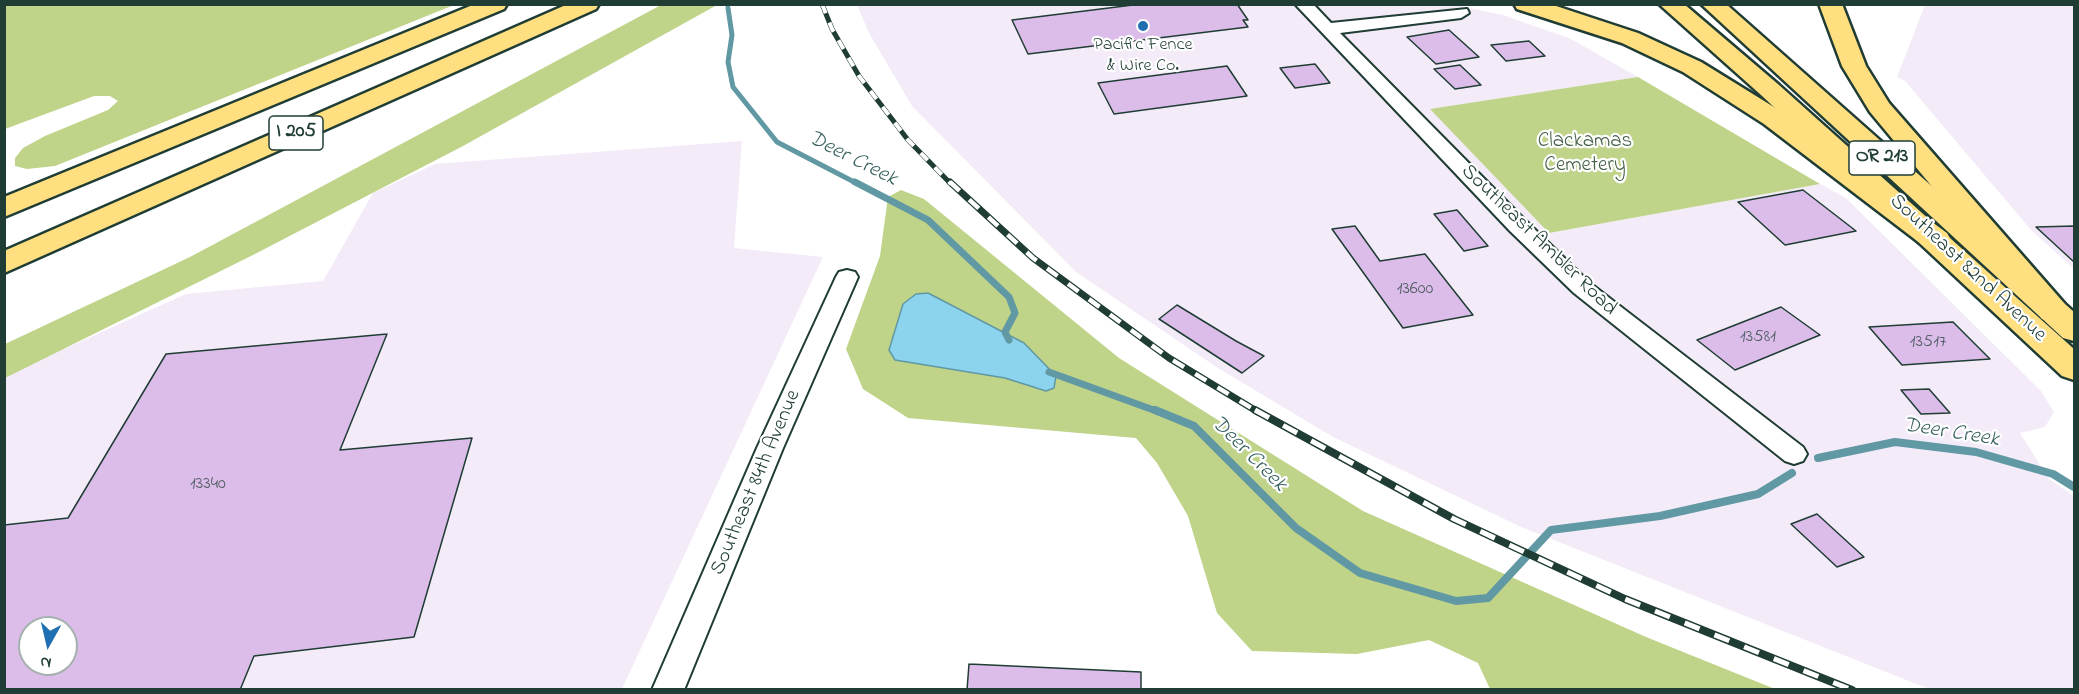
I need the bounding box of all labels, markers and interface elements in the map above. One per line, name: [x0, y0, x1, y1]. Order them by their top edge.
marker: Pacific Fence & Wire Co.: [1136, 19, 1150, 33]
place label: Pacific Fence & Wire Co.: [1093, 35, 1193, 78]
road number: I 205: [269, 116, 323, 150]
water label: Deer Creek: [803, 126, 901, 194]
park label: Clackamas Cemetery: [1538, 130, 1632, 180]
road number: OR 213: [1849, 141, 1915, 175]
street label: Southeast Ambler Road: [1455, 160, 1621, 322]
street label: Southeast 82nd Avenue: [1883, 190, 2051, 348]
house number: 13600: [1397, 279, 1433, 301]
house number: 13581: [1740, 327, 1776, 349]
house number: 13517: [1910, 332, 1946, 354]
street label: Southeast 84th Avenue: [707, 387, 807, 579]
water label: Deer Creek: [1205, 412, 1291, 498]
water label: Deer Creek: [1901, 413, 2001, 455]
house number: 13340: [190, 474, 226, 496]
north arrow: [18, 616, 78, 676]
text: N: [39, 649, 53, 674]

